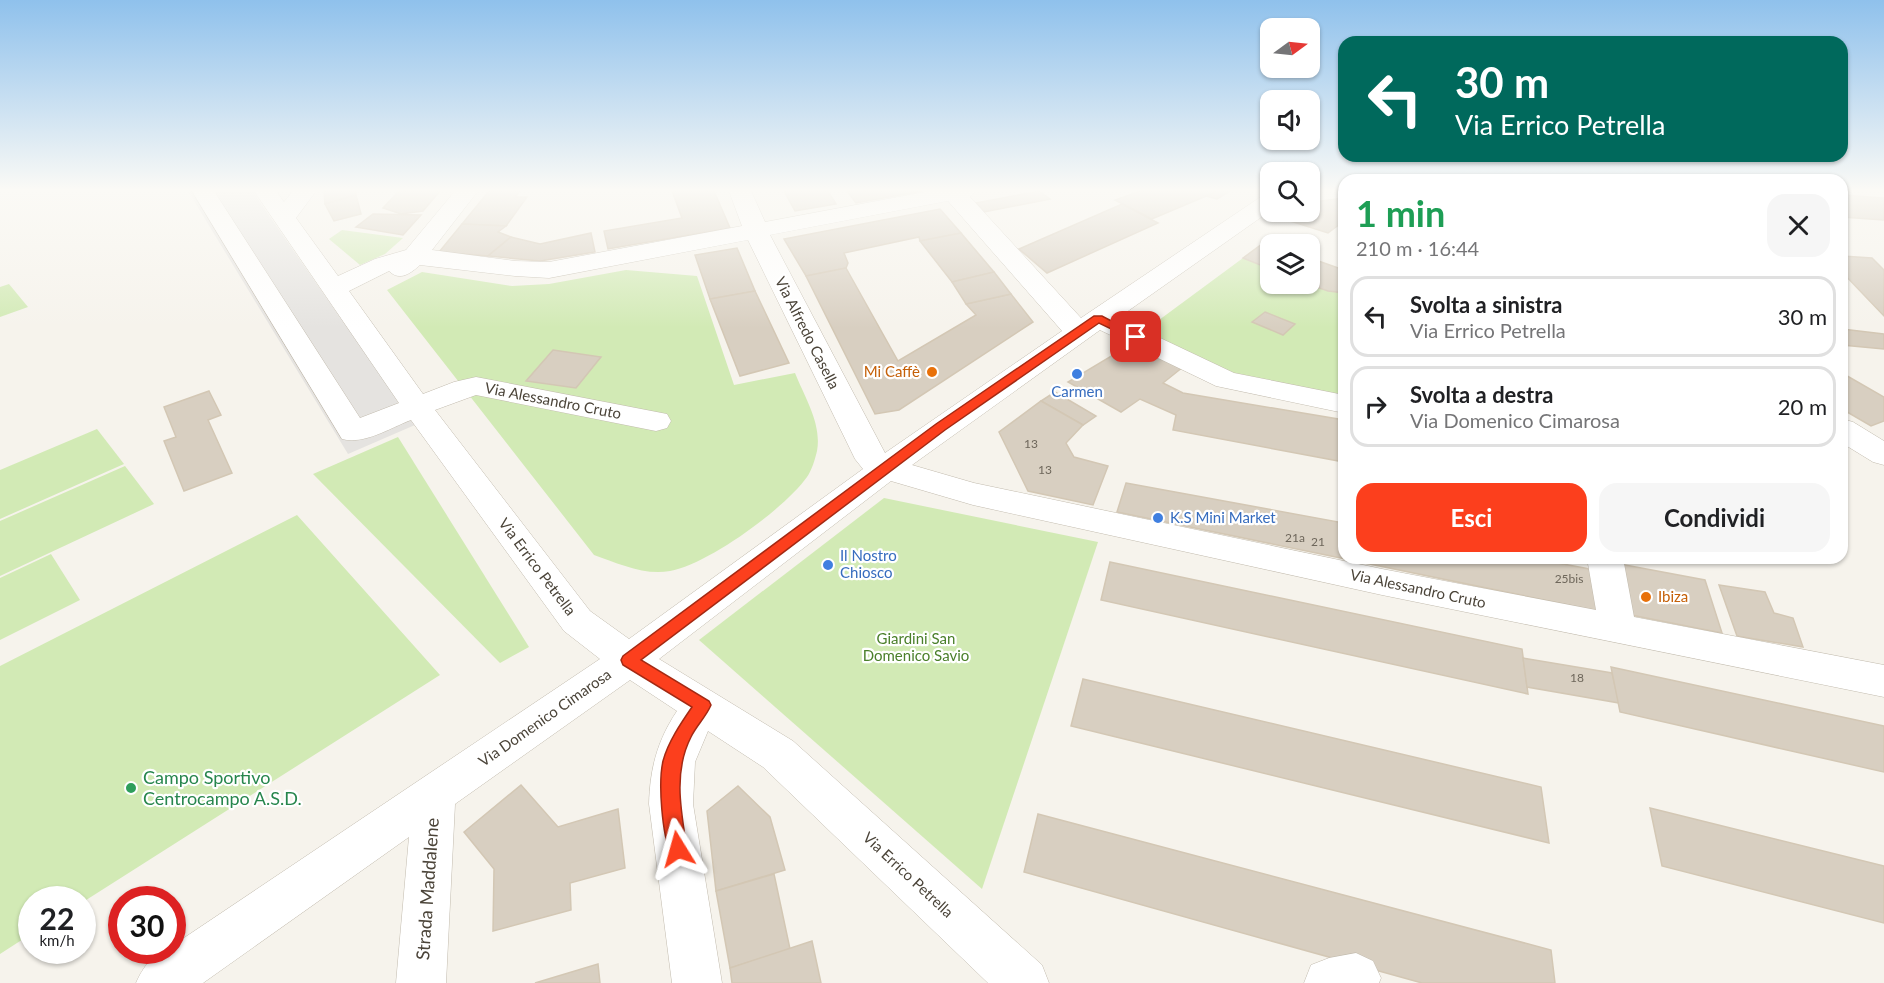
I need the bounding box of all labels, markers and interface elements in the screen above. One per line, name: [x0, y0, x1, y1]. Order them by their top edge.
north arrow: [1260, 18, 1320, 78]
map controls: [1260, 18, 1320, 294]
text: 30 m: [1455, 57, 1549, 107]
icon: left: [1356, 60, 1434, 138]
button: sound: [1260, 90, 1320, 150]
text: Via Errico Petrella: [1455, 108, 1665, 141]
button: search: [1260, 162, 1320, 222]
text: 1 min: [1356, 191, 1445, 235]
button: close: [1767, 194, 1830, 257]
button: layers: [1260, 234, 1320, 294]
text: 210 m · 16:44: [1356, 236, 1479, 260]
street label: Via Alfredo Casella: [772, 273, 844, 392]
text: Svolta a sinistra: [1410, 291, 1562, 318]
icon: left: [1359, 300, 1392, 333]
text: 30 m: [1778, 303, 1827, 330]
pin: [1110, 311, 1161, 362]
text: Via Errico Petrella: [1410, 318, 1566, 342]
icon: arrive: [1119, 320, 1152, 353]
place label: Mi Caffè: [864, 362, 920, 380]
marker: Mi Caffè: [925, 365, 939, 379]
marker: Carmen: [1070, 367, 1084, 381]
street label: Via Alessandro Cruto: [483, 378, 623, 422]
text: Svolta a destra: [1410, 381, 1553, 408]
place label: Carmen: [1051, 382, 1103, 400]
icon: right: [1359, 390, 1392, 423]
text: 20 m: [1778, 393, 1827, 420]
text: Via Domenico Cimarosa: [1410, 408, 1620, 432]
house number: 13: [1024, 436, 1038, 451]
house number: 13: [1038, 462, 1052, 477]
button: Esci: [1356, 483, 1587, 552]
button: Condividi: [1599, 483, 1830, 552]
place label: K.S Mini Market: [1170, 508, 1276, 526]
marker: K.S Mini Market: [1151, 511, 1165, 525]
street label: Via Errico Petrella: [495, 514, 580, 618]
house number: 21a: [1285, 530, 1305, 545]
house number: 21: [1311, 534, 1325, 549]
place label: Il Nostro Chiosco: [840, 546, 897, 581]
marker: Il Nostro Chiosco: [821, 558, 835, 572]
street label: Via Alessandro Cruto: [1349, 565, 1488, 611]
house number: 25bis: [1555, 571, 1583, 586]
place label: Ibiza: [1658, 587, 1688, 605]
marker: Ibiza: [1639, 590, 1653, 604]
park label: Giardini San Domenico Savio: [863, 629, 969, 664]
street label: Via Domenico Cimarosa: [475, 665, 614, 770]
house number: 18: [1570, 670, 1584, 685]
place label: Campo Sportivo Centrocampo A.S.D.: [143, 766, 302, 809]
marker: Campo Sportivo Centrocampo A.S.D.: [124, 781, 138, 795]
street label: Strada Maddalene: [411, 817, 443, 961]
position arrow: [646, 817, 710, 881]
street label: Via Errico Petrella: [860, 828, 958, 921]
speed limit sign: 30: [108, 886, 186, 964]
text: 22: [40, 900, 74, 936]
text: km/h: [39, 931, 75, 949]

